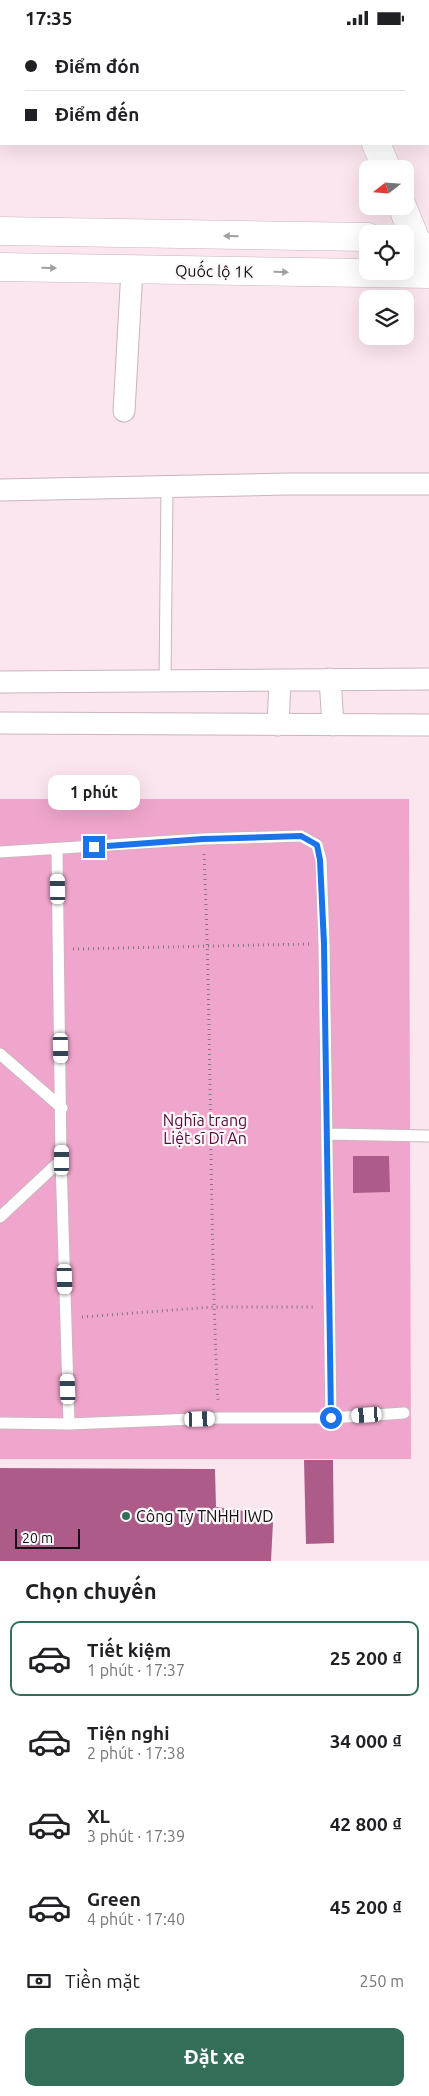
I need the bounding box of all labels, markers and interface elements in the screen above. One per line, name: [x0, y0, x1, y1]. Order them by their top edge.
text: 17:35: [25, 7, 73, 29]
text: Điểm đón: [55, 55, 140, 77]
text: Điểm đến: [55, 103, 139, 125]
north arrow: [359, 160, 414, 215]
map controls: [359, 160, 414, 345]
button: locate: [359, 225, 414, 280]
one-way arrow: [223, 232, 239, 240]
street label: Quốc lộ 1K: [175, 258, 253, 281]
one-way arrow: [41, 264, 57, 272]
one-way arrow: [273, 268, 289, 276]
button: layers: [359, 290, 414, 345]
callout: 1 phút: [48, 775, 140, 809]
text: 1 phút: [70, 783, 118, 801]
route end: [83, 836, 105, 858]
car: [50, 874, 65, 904]
car: [53, 1033, 68, 1063]
park label: Nghĩa trang Liệt sĩ Dĩ An: [163, 1111, 247, 1147]
car: [54, 1145, 69, 1175]
car: [56, 1264, 73, 1294]
car: [59, 1374, 76, 1404]
car: [351, 1406, 382, 1424]
route start: [320, 1407, 342, 1429]
car: [184, 1411, 215, 1427]
place label: Công Ty TNHH IWD: [136, 1507, 274, 1525]
marker: Công Ty TNHH IWD: [120, 1510, 132, 1522]
scale bar: [15, 1526, 80, 1549]
text: 20 m: [22, 1530, 53, 1546]
text: Chọn chuyến: [25, 1578, 157, 1603]
icon: car: [27, 1636, 72, 1681]
text: Tiết kiệm: [87, 1639, 171, 1661]
text: 25 200 ₫: [330, 1647, 402, 1669]
text: 1 phút · 17:37: [87, 1661, 185, 1679]
icon: car: [27, 1719, 72, 1764]
text: Tiện nghi: [87, 1722, 169, 1744]
text: 34 000 ₫: [330, 1730, 402, 1752]
text: 2 phút · 17:38: [87, 1744, 185, 1762]
icon: car: [27, 1802, 72, 1847]
text: XL: [87, 1805, 110, 1827]
text: 42 800 ₫: [330, 1813, 402, 1835]
text: 3 phút · 17:39: [87, 1827, 185, 1845]
icon: car: [27, 1885, 72, 1930]
text: Green: [87, 1888, 141, 1910]
text: 45 200 ₫: [330, 1896, 402, 1918]
text: 4 phút · 17:40: [87, 1910, 185, 1928]
icon: cash: [25, 1967, 53, 1995]
text: Tiền mặt: [65, 1970, 140, 1992]
text: 250 m: [359, 1972, 404, 1990]
button: Đặt xe: [25, 2028, 404, 2086]

